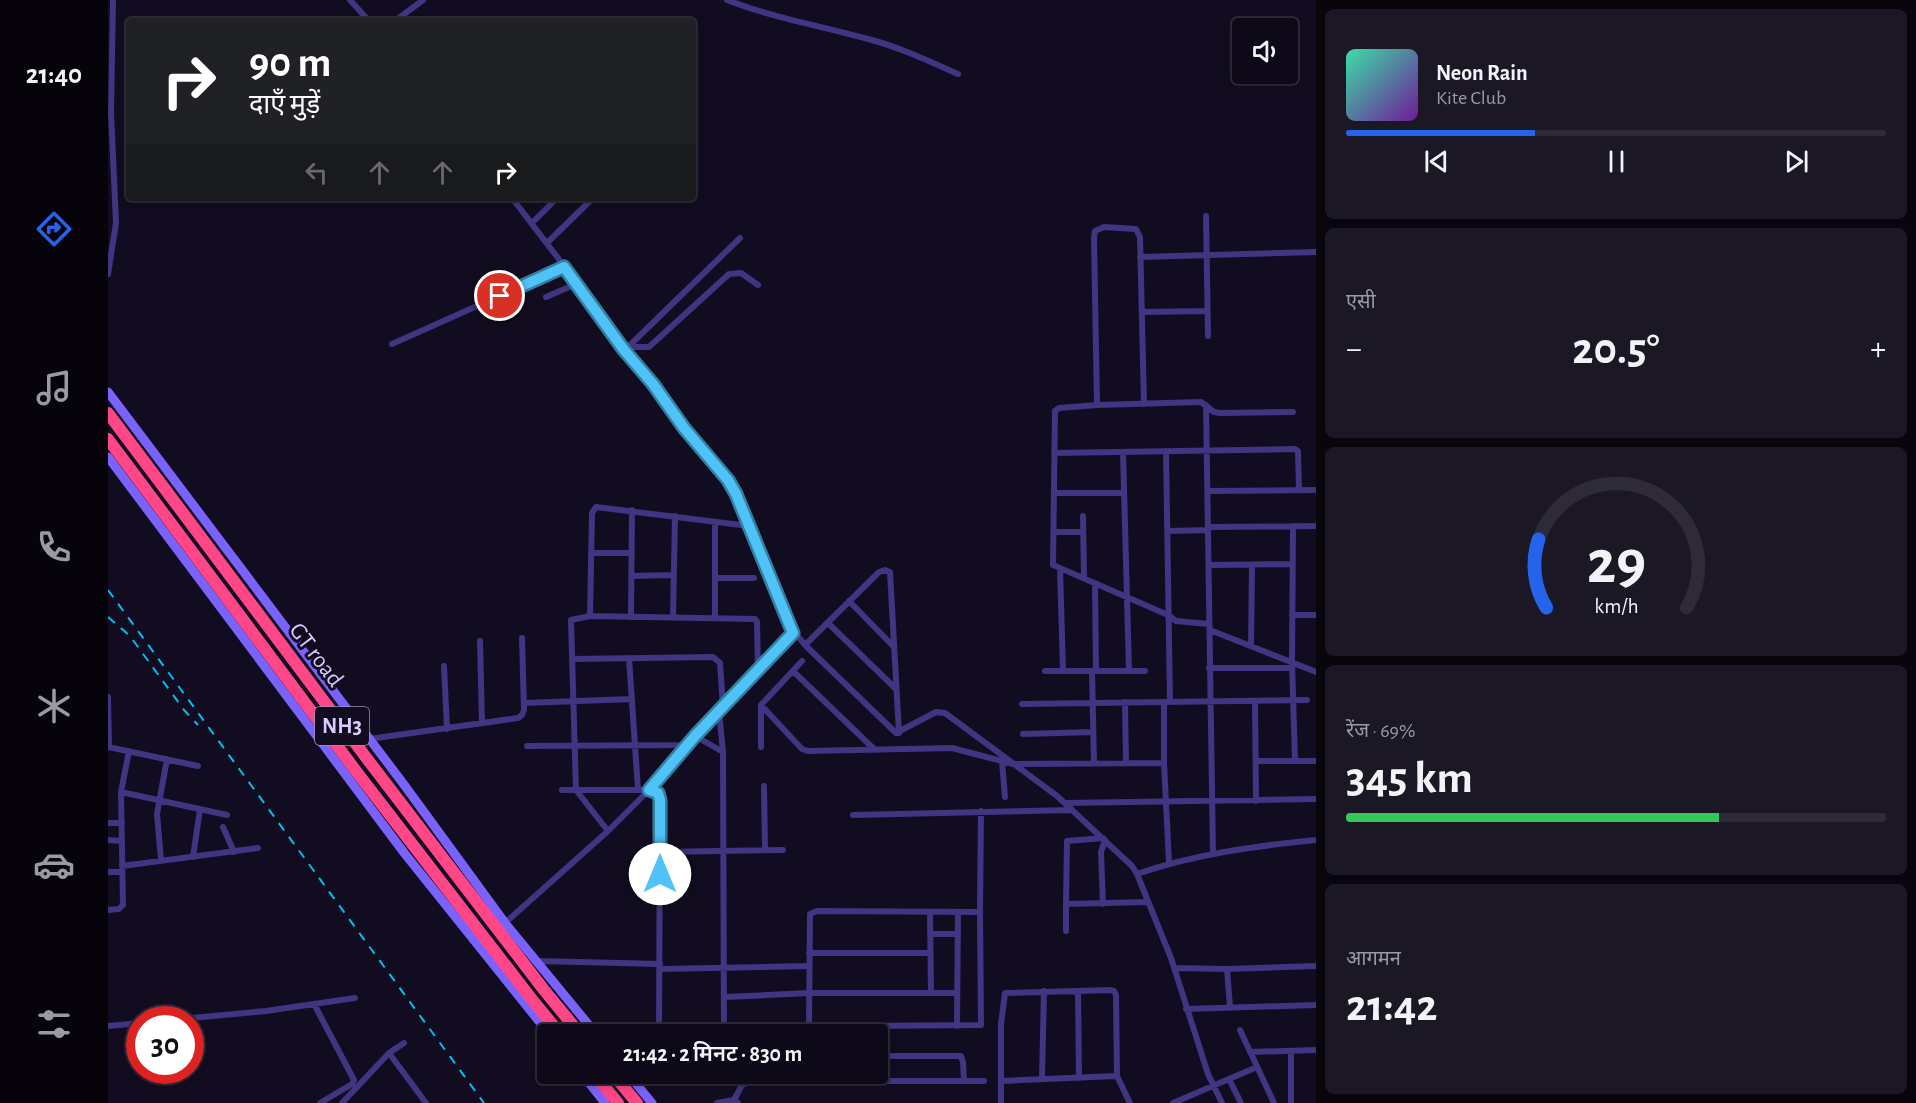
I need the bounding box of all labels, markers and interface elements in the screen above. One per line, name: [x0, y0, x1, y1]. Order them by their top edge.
map controls: [1232, 18, 1298, 84]
button: sound: [1232, 18, 1298, 84]
icon: right: [150, 42, 228, 120]
text: 90 m: [249, 42, 331, 84]
text: 21:40: [26, 61, 82, 88]
text: Neon Rain: [1436, 62, 1528, 84]
text: Kite Club: [1436, 88, 1506, 108]
text: दाएँ मुड़ें: [249, 91, 320, 118]
icon: previous: [1420, 145, 1453, 178]
icon: pause: [1600, 145, 1633, 178]
icon: next: [1780, 145, 1813, 178]
icon: left: [300, 156, 333, 189]
icon: ahead: [363, 156, 396, 189]
icon: ahead: [426, 156, 459, 189]
icon: right: [489, 156, 522, 189]
icon: directions: [33, 208, 75, 250]
pin: [474, 270, 525, 321]
icon: arrive: [483, 279, 516, 312]
text: एसी: [1346, 292, 1376, 312]
text: 20.5°: [1572, 327, 1660, 372]
text: −: [1346, 333, 1362, 366]
text: +: [1870, 333, 1886, 366]
icon: music: [33, 367, 75, 409]
icon: phone: [33, 526, 75, 568]
text: 29: [1586, 533, 1646, 595]
text: km/h: [1594, 597, 1638, 618]
street label: GT road: [284, 619, 348, 691]
icon: climate: [33, 685, 75, 727]
road number: NH3: [315, 707, 369, 745]
text: रेंज · 69%: [1346, 721, 1415, 741]
text: 345 km: [1346, 756, 1473, 801]
position arrow: [628, 842, 692, 906]
icon: car: [33, 844, 75, 886]
text: आगमन: [1346, 949, 1401, 969]
text: 21:42: [1346, 984, 1438, 1029]
icon: filters: [33, 1003, 75, 1045]
speed limit sign: 30: [126, 1006, 204, 1084]
text: 21:42 · 2 मिनट · 830 m: [623, 1043, 802, 1065]

